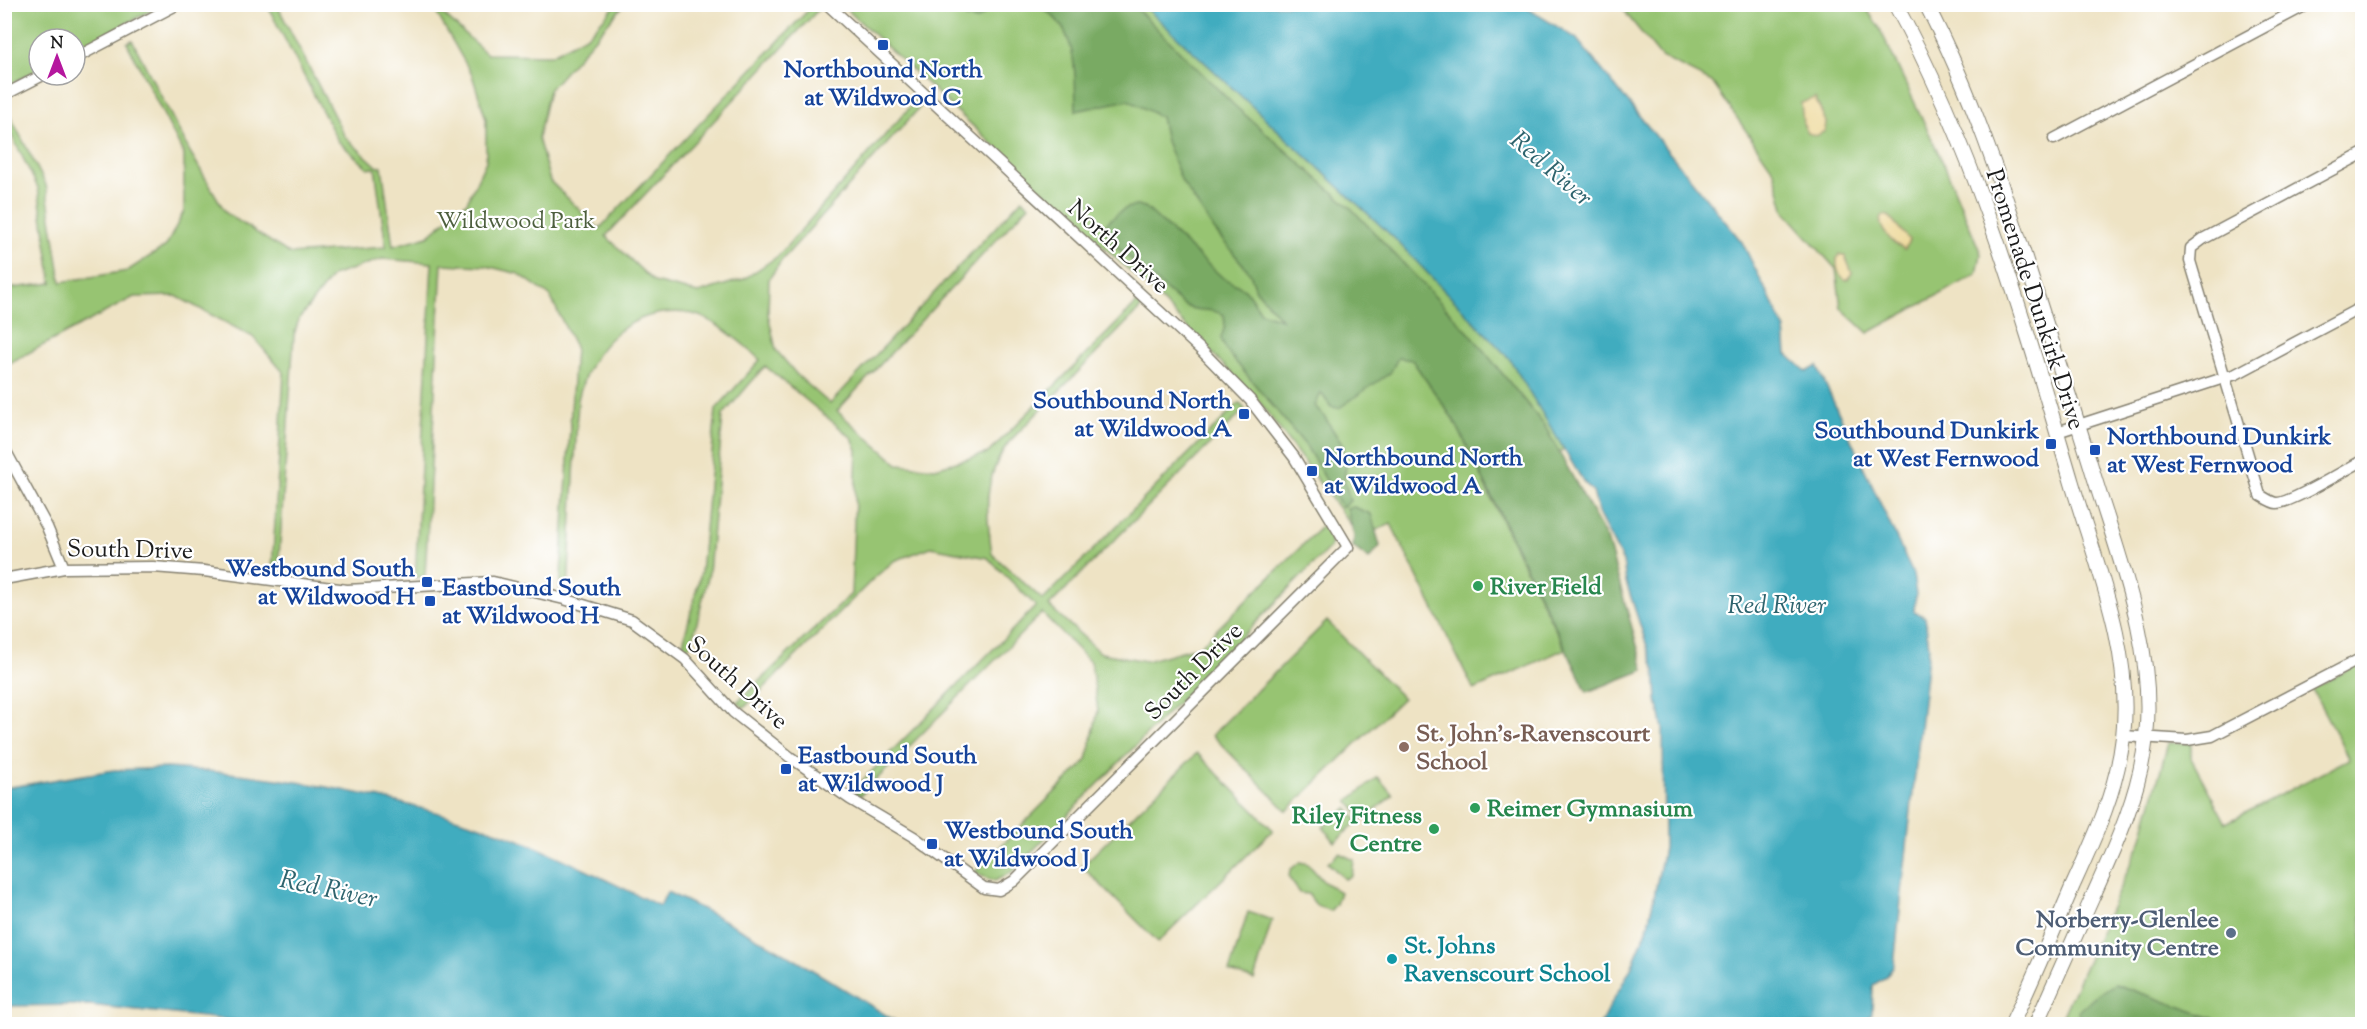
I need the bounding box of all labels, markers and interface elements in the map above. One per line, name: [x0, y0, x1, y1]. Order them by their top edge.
north arrow: [27, 27, 87, 87]
text: N: [51, 33, 64, 56]
marker: Northbound North at Wildwood C: [876, 38, 890, 52]
place label: Northbound North at Wildwood C: [784, 54, 983, 116]
water label: Red River: [1501, 123, 1600, 216]
street label: Promenade Dunkirk Drive: [1976, 165, 2092, 434]
street label: North Drive: [1059, 193, 1176, 302]
park label: Wildwood Park: [436, 205, 596, 239]
place label: Southbound North at Wildwood A: [1033, 385, 1233, 447]
marker: Southbound North at Wildwood A: [1237, 407, 1251, 421]
place label: Southbound Dunkirk at West Fernwood: [1814, 415, 2040, 477]
place label: Northbound Dunkirk at West Fernwood: [2107, 421, 2332, 483]
marker: Southbound Dunkirk at West Fernwood: [2044, 437, 2058, 451]
place label: Northbound North at Wildwood A: [1324, 442, 1524, 504]
marker: Northbound Dunkirk at West Fernwood: [2088, 443, 2102, 457]
marker: Northbound North at Wildwood A: [1305, 464, 1319, 478]
street label: South Drive: [66, 533, 193, 569]
place label: Westbound South at Wildwood H: [226, 553, 416, 615]
place label: River Field: [1490, 571, 1602, 605]
place label: Eastbound South at Wildwood H: [442, 572, 622, 634]
marker: Westbound South at Wildwood H: [420, 575, 434, 589]
marker: River Field: [1471, 579, 1485, 593]
water label: Red River: [1728, 588, 1826, 625]
marker: Eastbound South at Wildwood H: [423, 594, 437, 608]
street label: South Drive: [1138, 616, 1251, 729]
street label: South Drive: [678, 629, 795, 738]
place label: St. John's-Ravenscourt School: [1416, 718, 1651, 780]
place label: Eastbound South at Wildwood J: [798, 740, 978, 802]
marker: St. John's-Ravenscourt School: [1397, 740, 1411, 754]
marker: Eastbound South at Wildwood J: [779, 762, 793, 776]
place label: Reimer Gymnasium: [1487, 793, 1693, 827]
place label: Riley Fitness Centre: [1292, 800, 1422, 862]
marker: Reimer Gymnasium: [1468, 801, 1482, 815]
place label: Westbound South at Wildwood J: [944, 815, 1134, 877]
marker: Riley Fitness Centre: [1427, 822, 1441, 836]
marker: Westbound South at Wildwood J: [925, 837, 939, 851]
water label: Red River: [276, 862, 381, 919]
place label: Norberry-Glenlee Community Centre: [2016, 904, 2219, 966]
marker: Norberry-Glenlee Community Centre: [2224, 926, 2238, 940]
place label: St. Johns Ravenscourt School: [1404, 930, 1611, 992]
marker: St. Johns Ravenscourt School: [1385, 952, 1399, 966]

